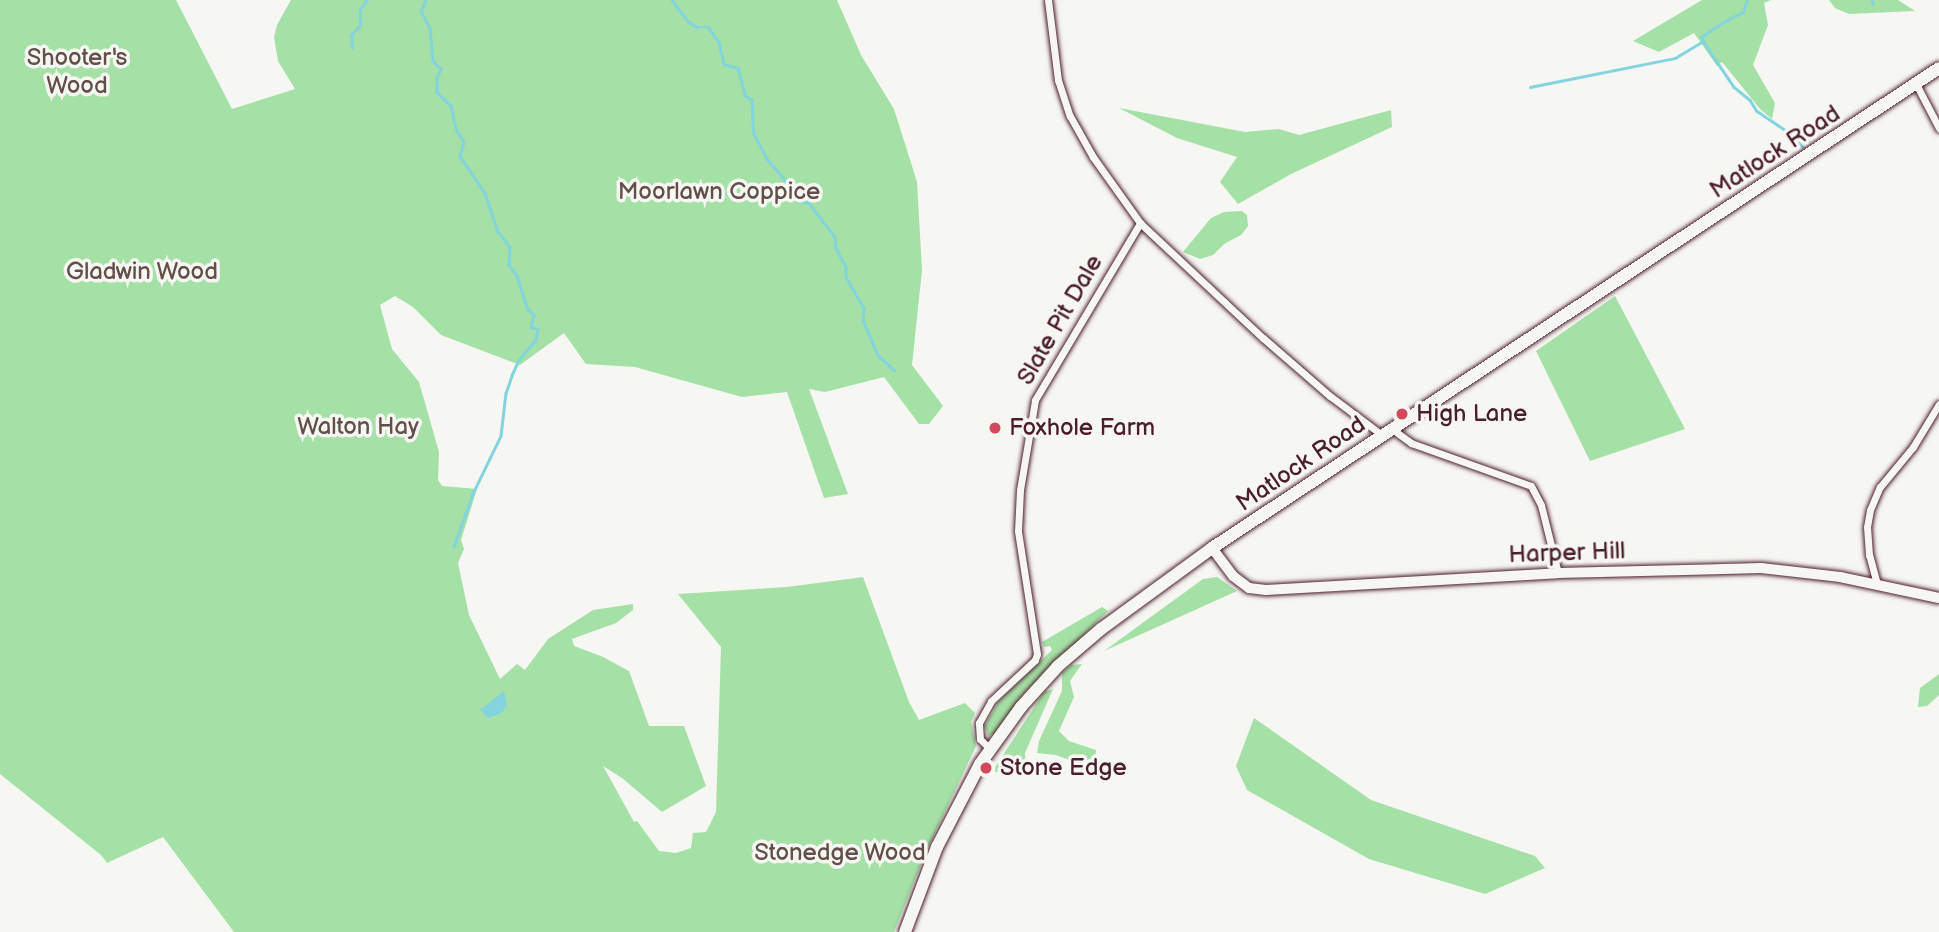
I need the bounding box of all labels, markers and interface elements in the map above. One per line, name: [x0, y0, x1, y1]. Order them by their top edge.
park label: Shooter's Wood: [27, 44, 127, 100]
street label: Matlock Road: [1704, 99, 1846, 205]
park label: Moorlawn Coppice: [618, 178, 820, 206]
street label: Slate Pit Dale: [1011, 250, 1109, 390]
park label: Gladwin Wood: [66, 258, 218, 286]
place label: High Lane: [1416, 400, 1527, 428]
marker: High Lane: [1394, 406, 1410, 422]
street label: Matlock Road: [1231, 410, 1371, 518]
park label: Walton Hay: [297, 413, 419, 441]
place label: Foxhole Farm: [1009, 414, 1155, 442]
marker: Foxhole Farm: [987, 420, 1003, 436]
street label: Harper Hill: [1508, 537, 1626, 569]
place label: Stone Edge: [1000, 754, 1127, 782]
marker: Stone Edge: [978, 760, 994, 776]
park label: Stonedge Wood: [754, 839, 926, 867]

